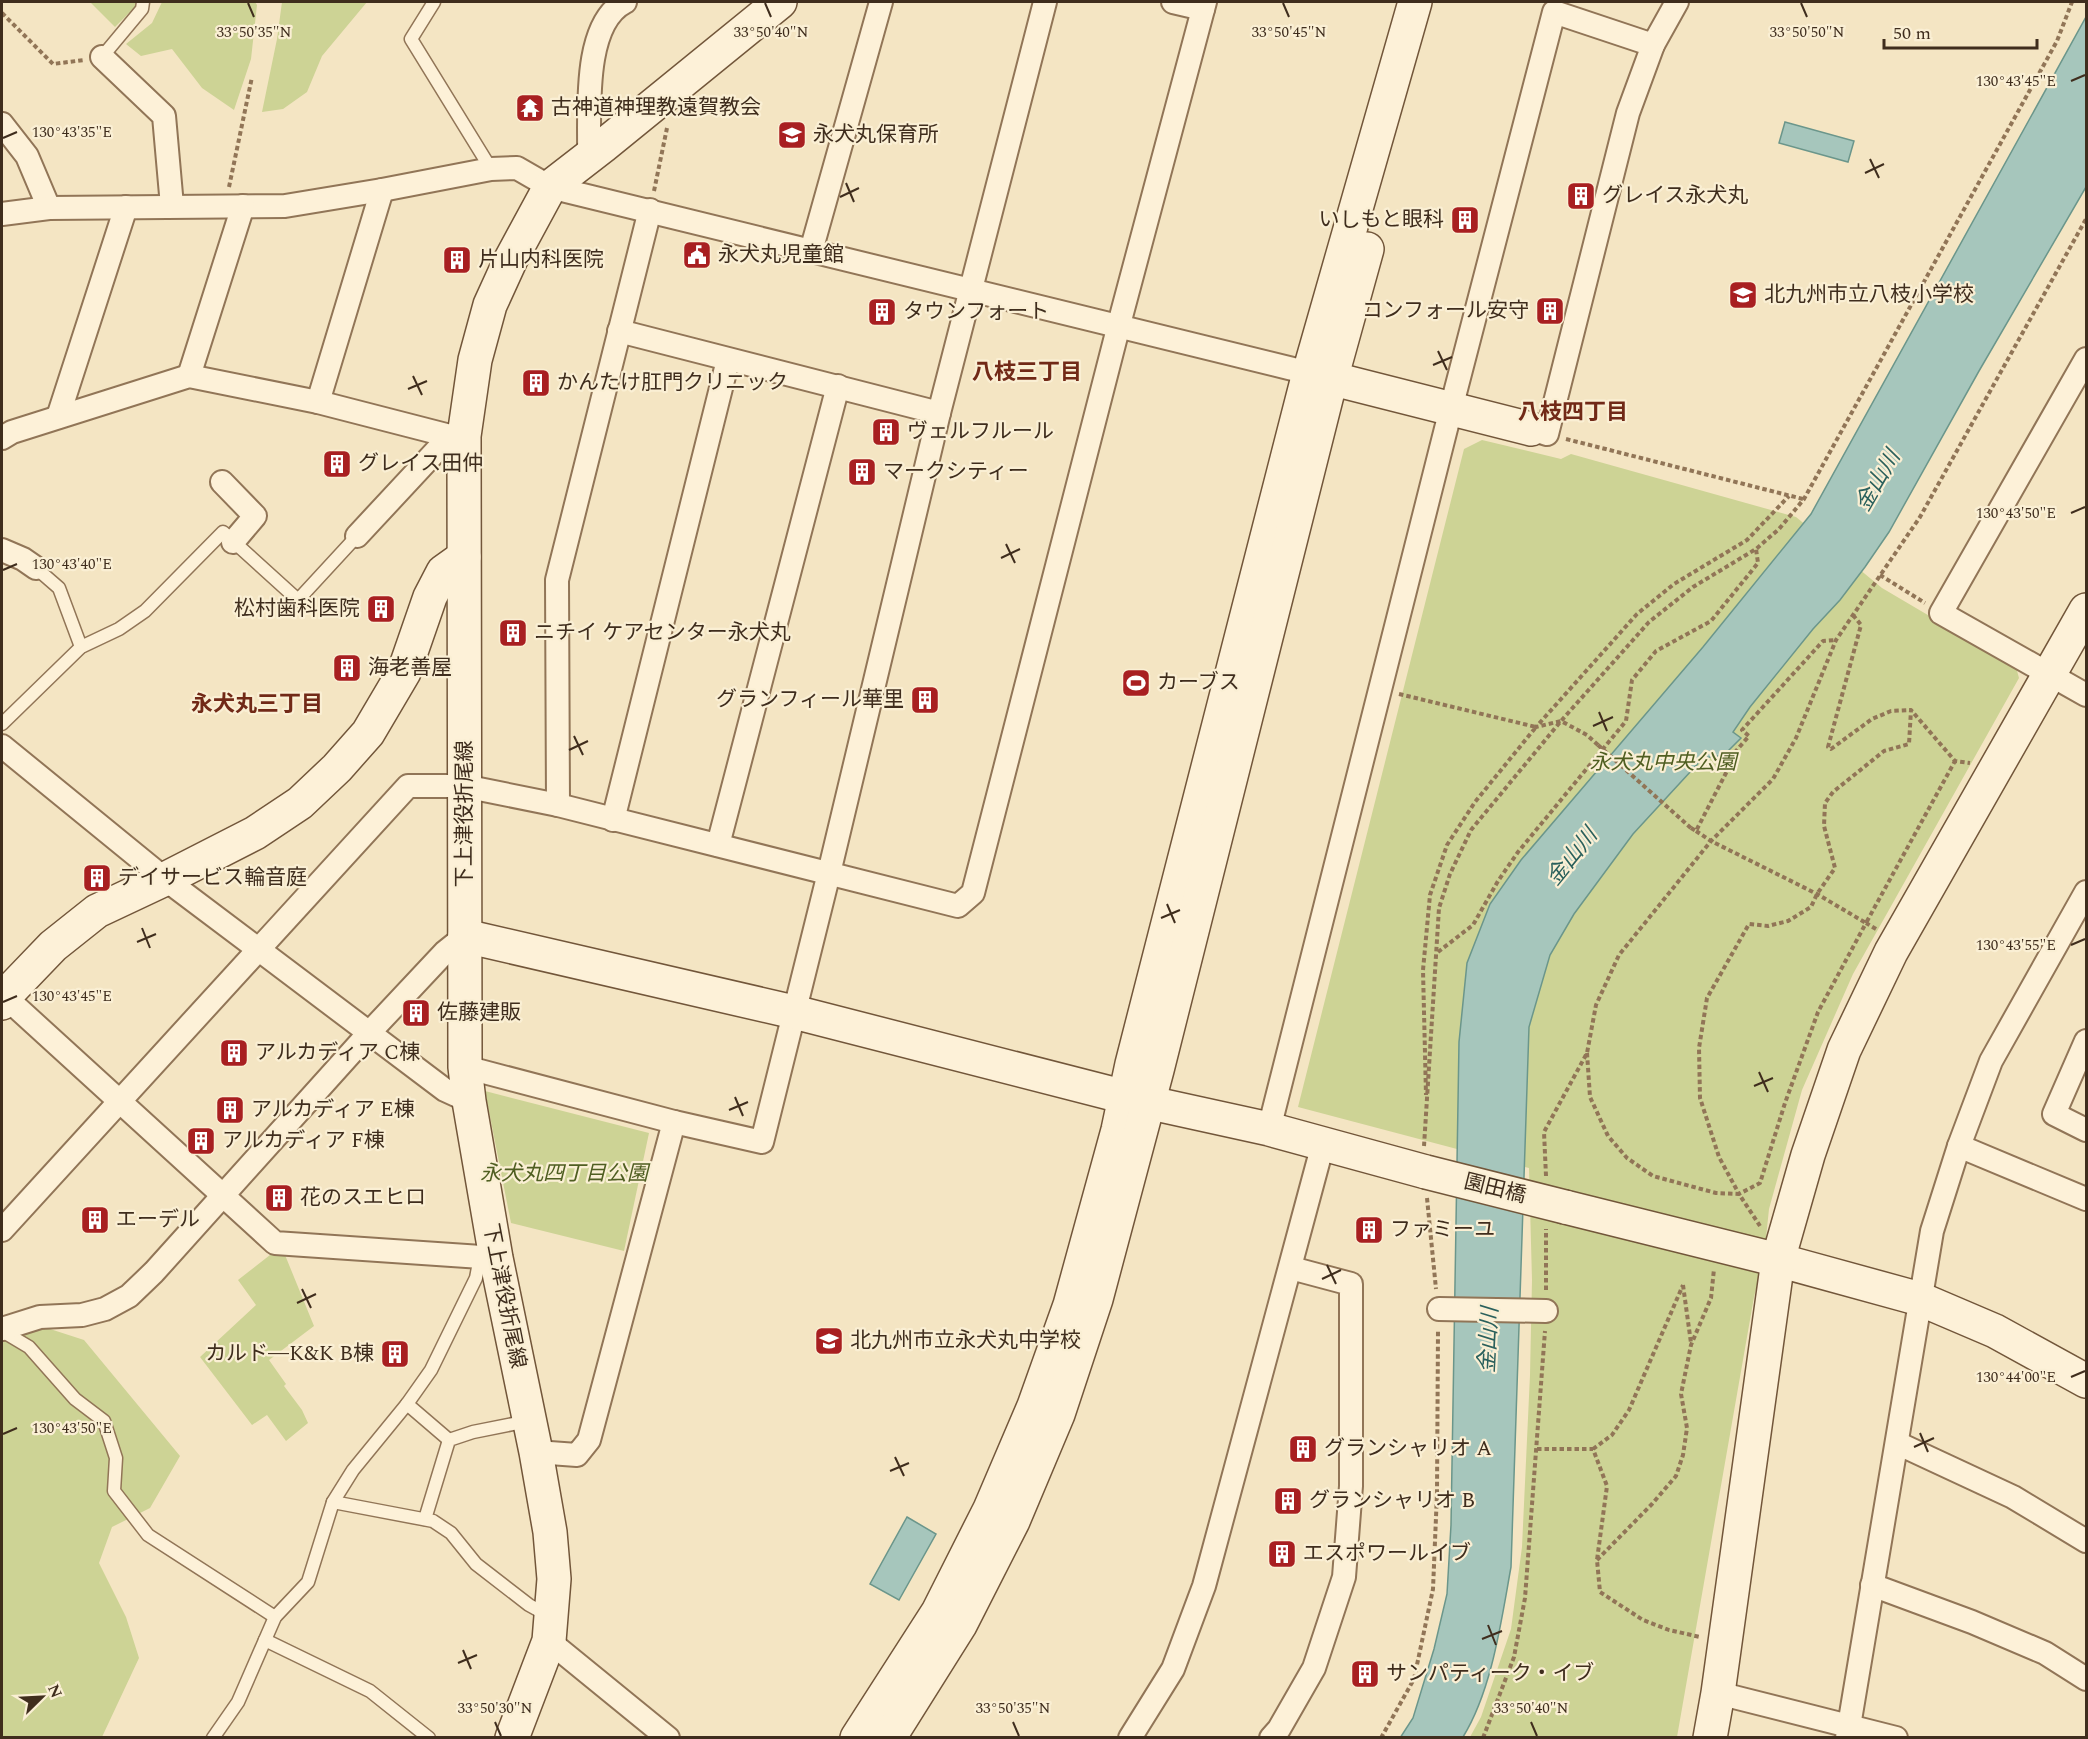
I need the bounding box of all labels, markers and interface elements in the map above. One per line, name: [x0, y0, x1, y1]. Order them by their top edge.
scale bar: [1884, 12, 2037, 50]
text: 50 m: [1893, 20, 1931, 47]
text: 33°50'35"N: [217, 21, 292, 44]
text: 33°50'40"N: [734, 21, 809, 44]
text: 33°50'45"N: [1252, 21, 1327, 44]
text: 33°50'50"N: [1770, 21, 1845, 44]
text: 130°43'45"E: [1976, 70, 2056, 93]
temple icon: 古神道神理教遠賀教会: [514, 92, 546, 124]
place label: 古神道神理教遠賀教会: [551, 92, 761, 124]
school or university icon: 永犬丸保育所: [776, 119, 808, 151]
place label: 永犬丸保育所: [813, 119, 939, 151]
text: 130°43'35"E: [32, 121, 112, 144]
building icon: グレイス永犬丸: [1565, 180, 1597, 212]
place label: グレイス永犬丸: [1602, 180, 1748, 212]
place label: いしもと眼科: [1318, 204, 1444, 236]
building icon: いしもと眼科: [1449, 204, 1481, 236]
public building icon: 永犬丸児童館: [681, 239, 713, 271]
place label: 永犬丸児童館: [718, 239, 844, 271]
building icon: 片山内科医院: [441, 244, 473, 276]
place label: 片山内科医院: [478, 244, 604, 276]
school or university icon: 北九州市立八枝小学校: [1727, 279, 1759, 311]
place label: 北九州市立八枝小学校: [1764, 279, 1974, 311]
place label: コンフォール安守: [1362, 295, 1529, 327]
building icon: コンフォール安守: [1534, 295, 1566, 327]
building icon: タウンフォート: [866, 296, 898, 328]
place label: タウンフォート: [903, 296, 1049, 328]
district label: 八枝三丁目: [972, 356, 1082, 389]
building icon: かんたけ肛門クリニック: [520, 367, 552, 399]
place label: かんたけ肛門クリニック: [557, 367, 788, 399]
district label: 八枝四丁目: [1518, 396, 1628, 429]
building icon: ヴェルフルール: [870, 416, 902, 448]
place label: ヴェルフルール: [907, 416, 1054, 448]
water label: 金山川: [1847, 442, 1910, 518]
building icon: グレイス田仲: [321, 448, 353, 480]
place label: グレイス田仲: [358, 448, 483, 480]
building icon: マークシティー: [846, 456, 878, 488]
place label: マークシティー: [883, 456, 1029, 488]
text: 130°43'50"E: [1976, 502, 2056, 525]
text: 130°43'40"E: [32, 553, 112, 576]
place label: 松村歯科医院: [234, 593, 360, 625]
building icon: 松村歯科医院: [365, 593, 397, 625]
building icon: ニチイ ケアセンター永犬丸: [497, 617, 529, 649]
place label: ニチイ ケアセンター永犬丸: [534, 617, 791, 649]
building icon: 海老善屋: [331, 652, 363, 684]
place label: 海老善屋: [368, 652, 452, 684]
sports icon: カーブス: [1120, 667, 1152, 699]
place label: カーブス: [1157, 667, 1240, 699]
place label: グランフィール華里: [716, 684, 904, 716]
building icon: グランフィール華里: [909, 684, 941, 716]
district label: 永犬丸三丁目: [191, 688, 323, 721]
street label: 下上津役折尾線: [449, 741, 481, 888]
park label: 永犬丸中央公園: [1590, 747, 1739, 779]
water label: 金山川: [1538, 819, 1607, 893]
building icon: デイサービス輪音庭: [81, 862, 113, 894]
place label: デイサービス輪音庭: [118, 862, 307, 894]
text: 130°43'55"E: [1976, 934, 2056, 957]
text: 130°43'45"E: [32, 985, 112, 1008]
building icon: 佐藤建販: [400, 997, 432, 1029]
place label: 佐藤建販: [437, 997, 521, 1029]
building icon: アルカディア C棟: [218, 1037, 250, 1069]
place label: アルカディア C棟: [255, 1037, 420, 1069]
building icon: アルカディア E棟: [214, 1094, 246, 1126]
place label: アルカディア E棟: [251, 1094, 415, 1126]
building icon: アルカディア F棟: [185, 1125, 217, 1157]
place label: アルカディア F棟: [222, 1125, 385, 1157]
park label: 永犬丸四丁目公園: [480, 1158, 651, 1190]
street label: 園田橋: [1461, 1166, 1529, 1212]
building icon: 花のスエヒロ: [263, 1182, 295, 1214]
place label: 花のスエヒロ: [300, 1182, 426, 1214]
building icon: エーデル: [79, 1204, 111, 1236]
place label: エーデル: [116, 1204, 200, 1236]
building icon: ファミーユ: [1353, 1214, 1385, 1246]
place label: ファミーユ: [1390, 1214, 1495, 1246]
street label: 下上津役折尾線: [474, 1221, 534, 1371]
water label: 金山川: [1471, 1304, 1507, 1374]
school or university icon: 北九州市立永犬丸中学校: [813, 1325, 845, 1357]
place label: 北九州市立永犬丸中学校: [850, 1325, 1081, 1357]
place label: カルド―K&K B棟: [205, 1338, 374, 1370]
building icon: カルド―K&K B棟: [379, 1338, 411, 1370]
text: 130°44'00"E: [1976, 1366, 2056, 1389]
text: 130°43'50"E: [32, 1417, 112, 1440]
building icon: グランシャリオ A: [1287, 1433, 1319, 1465]
place label: グランシャリオ A: [1324, 1433, 1492, 1465]
building icon: グランシャリオ B: [1272, 1485, 1304, 1517]
place label: グランシャリオ B: [1309, 1485, 1475, 1517]
building icon: エスポワールイブ: [1266, 1538, 1298, 1570]
place label: エスポワールイブ: [1303, 1538, 1471, 1570]
building icon: サンパティーク・イブ: [1349, 1658, 1381, 1690]
place label: サンパティーク・イブ: [1386, 1658, 1594, 1690]
north arrow: [12, 1667, 72, 1727]
text: N: [41, 1680, 68, 1702]
text: 33°50'30"N: [458, 1697, 533, 1720]
text: 33°50'35"N: [976, 1697, 1051, 1720]
text: 33°50'40"N: [1494, 1697, 1569, 1720]

